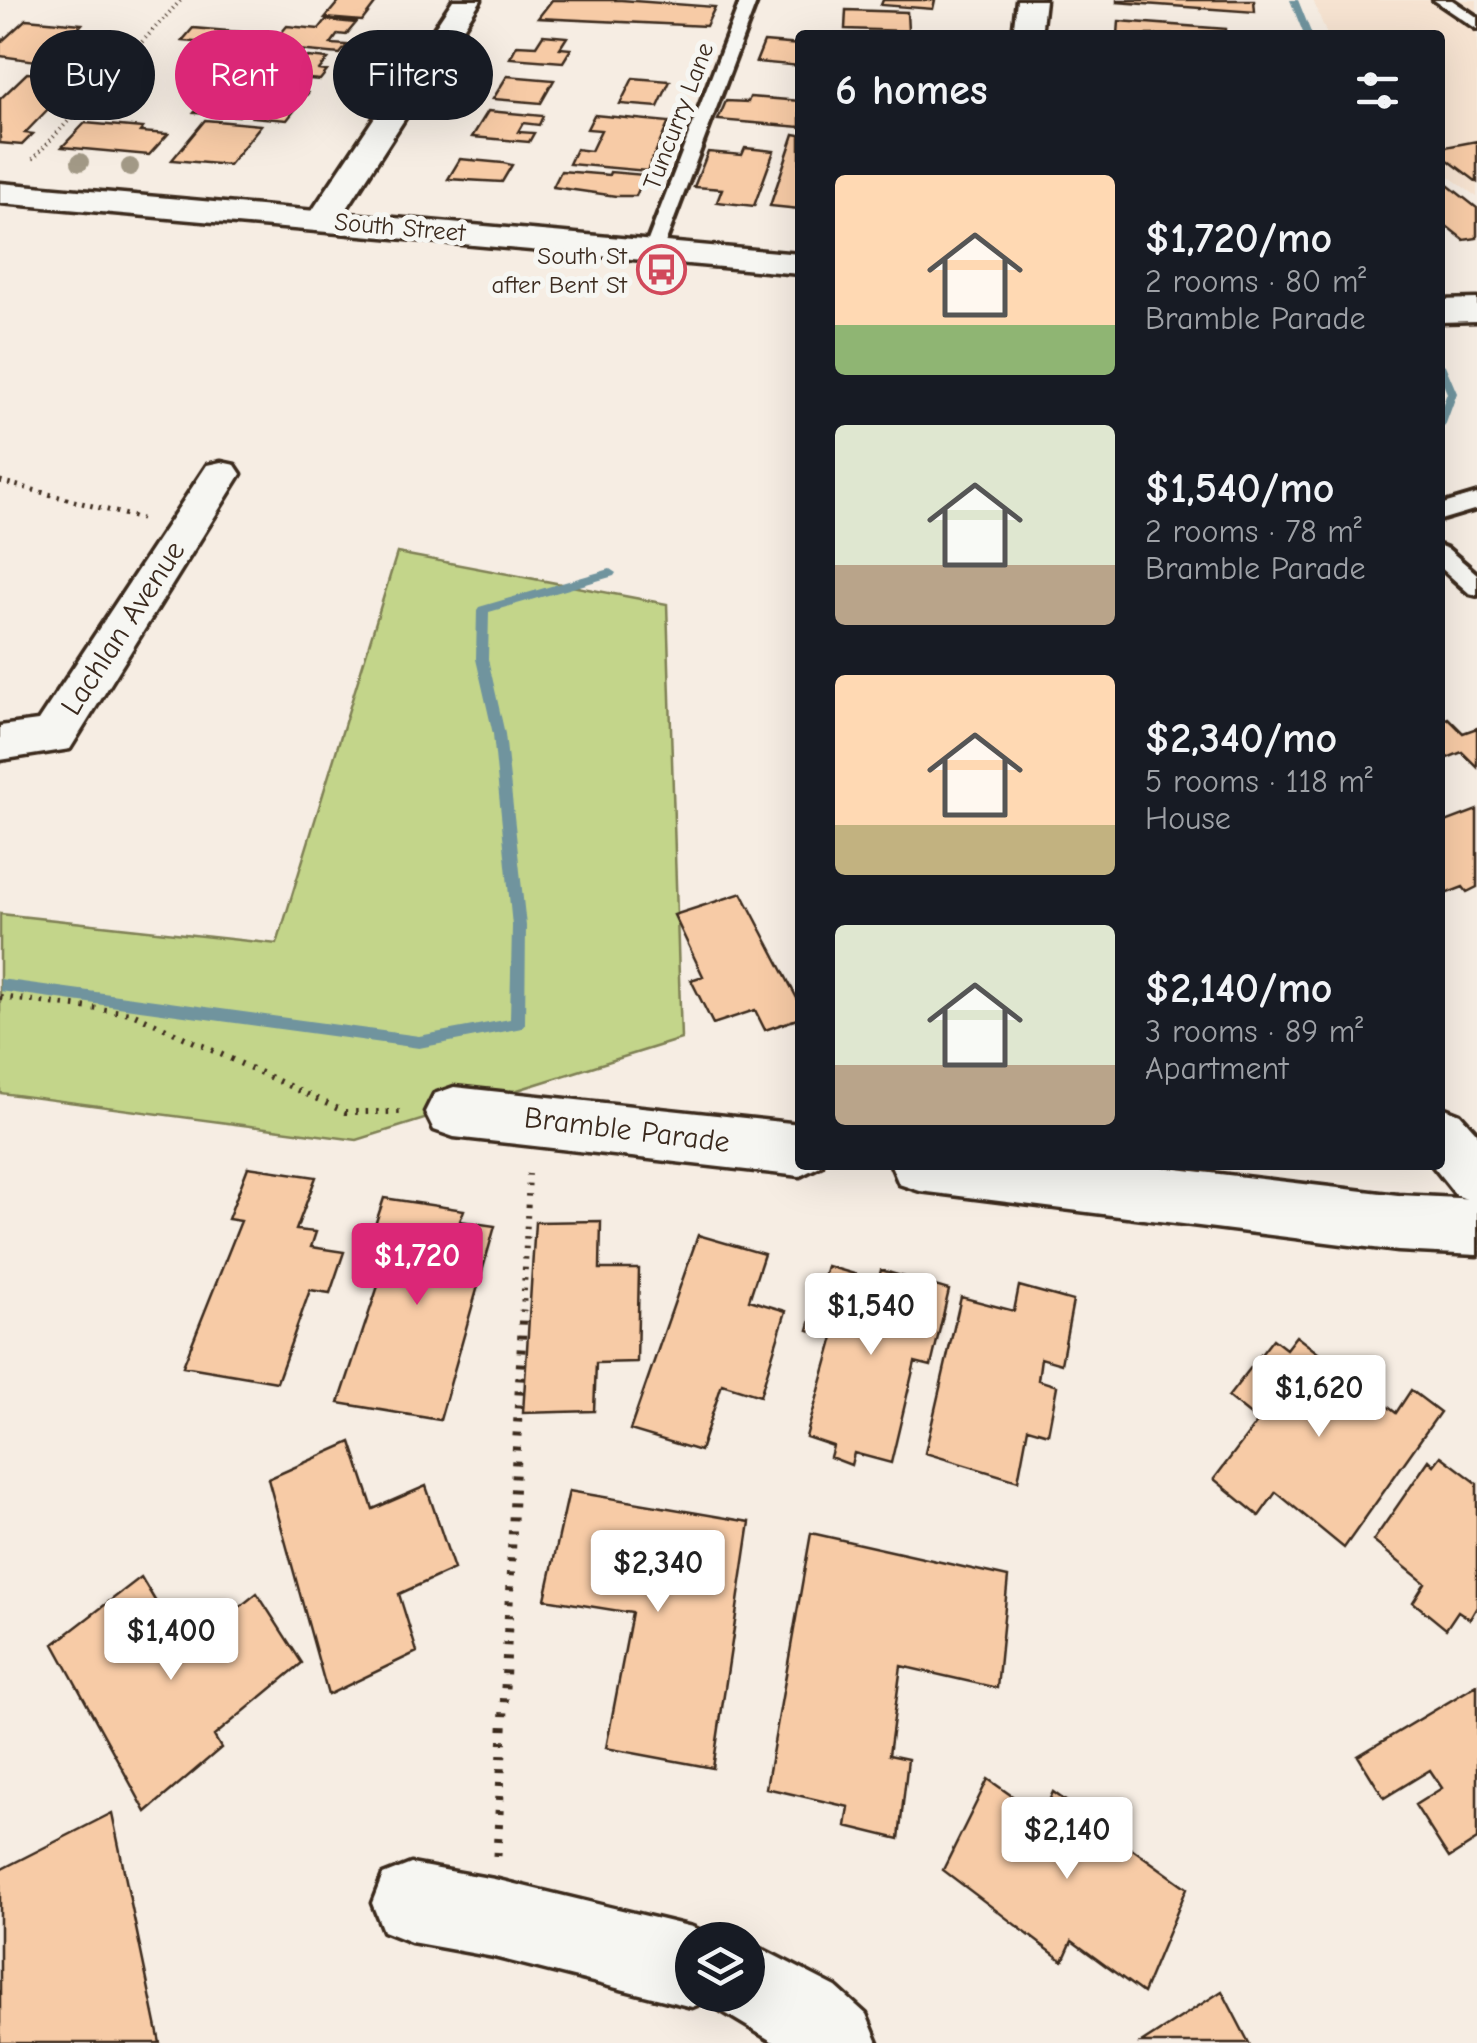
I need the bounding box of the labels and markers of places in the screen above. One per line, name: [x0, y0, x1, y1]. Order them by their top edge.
place label: South St after Bent St: [492, 241, 628, 299]
bus stop icon: South St after Bent St: [636, 243, 688, 295]
pin: $1,720: [336, 1223, 498, 1308]
pin: $1,540: [790, 1273, 952, 1358]
pin: $1,620: [1238, 1355, 1400, 1440]
pin: $2,340: [577, 1530, 739, 1615]
pin: $1,400: [90, 1598, 252, 1683]
pin: $2,140: [986, 1797, 1148, 1882]

